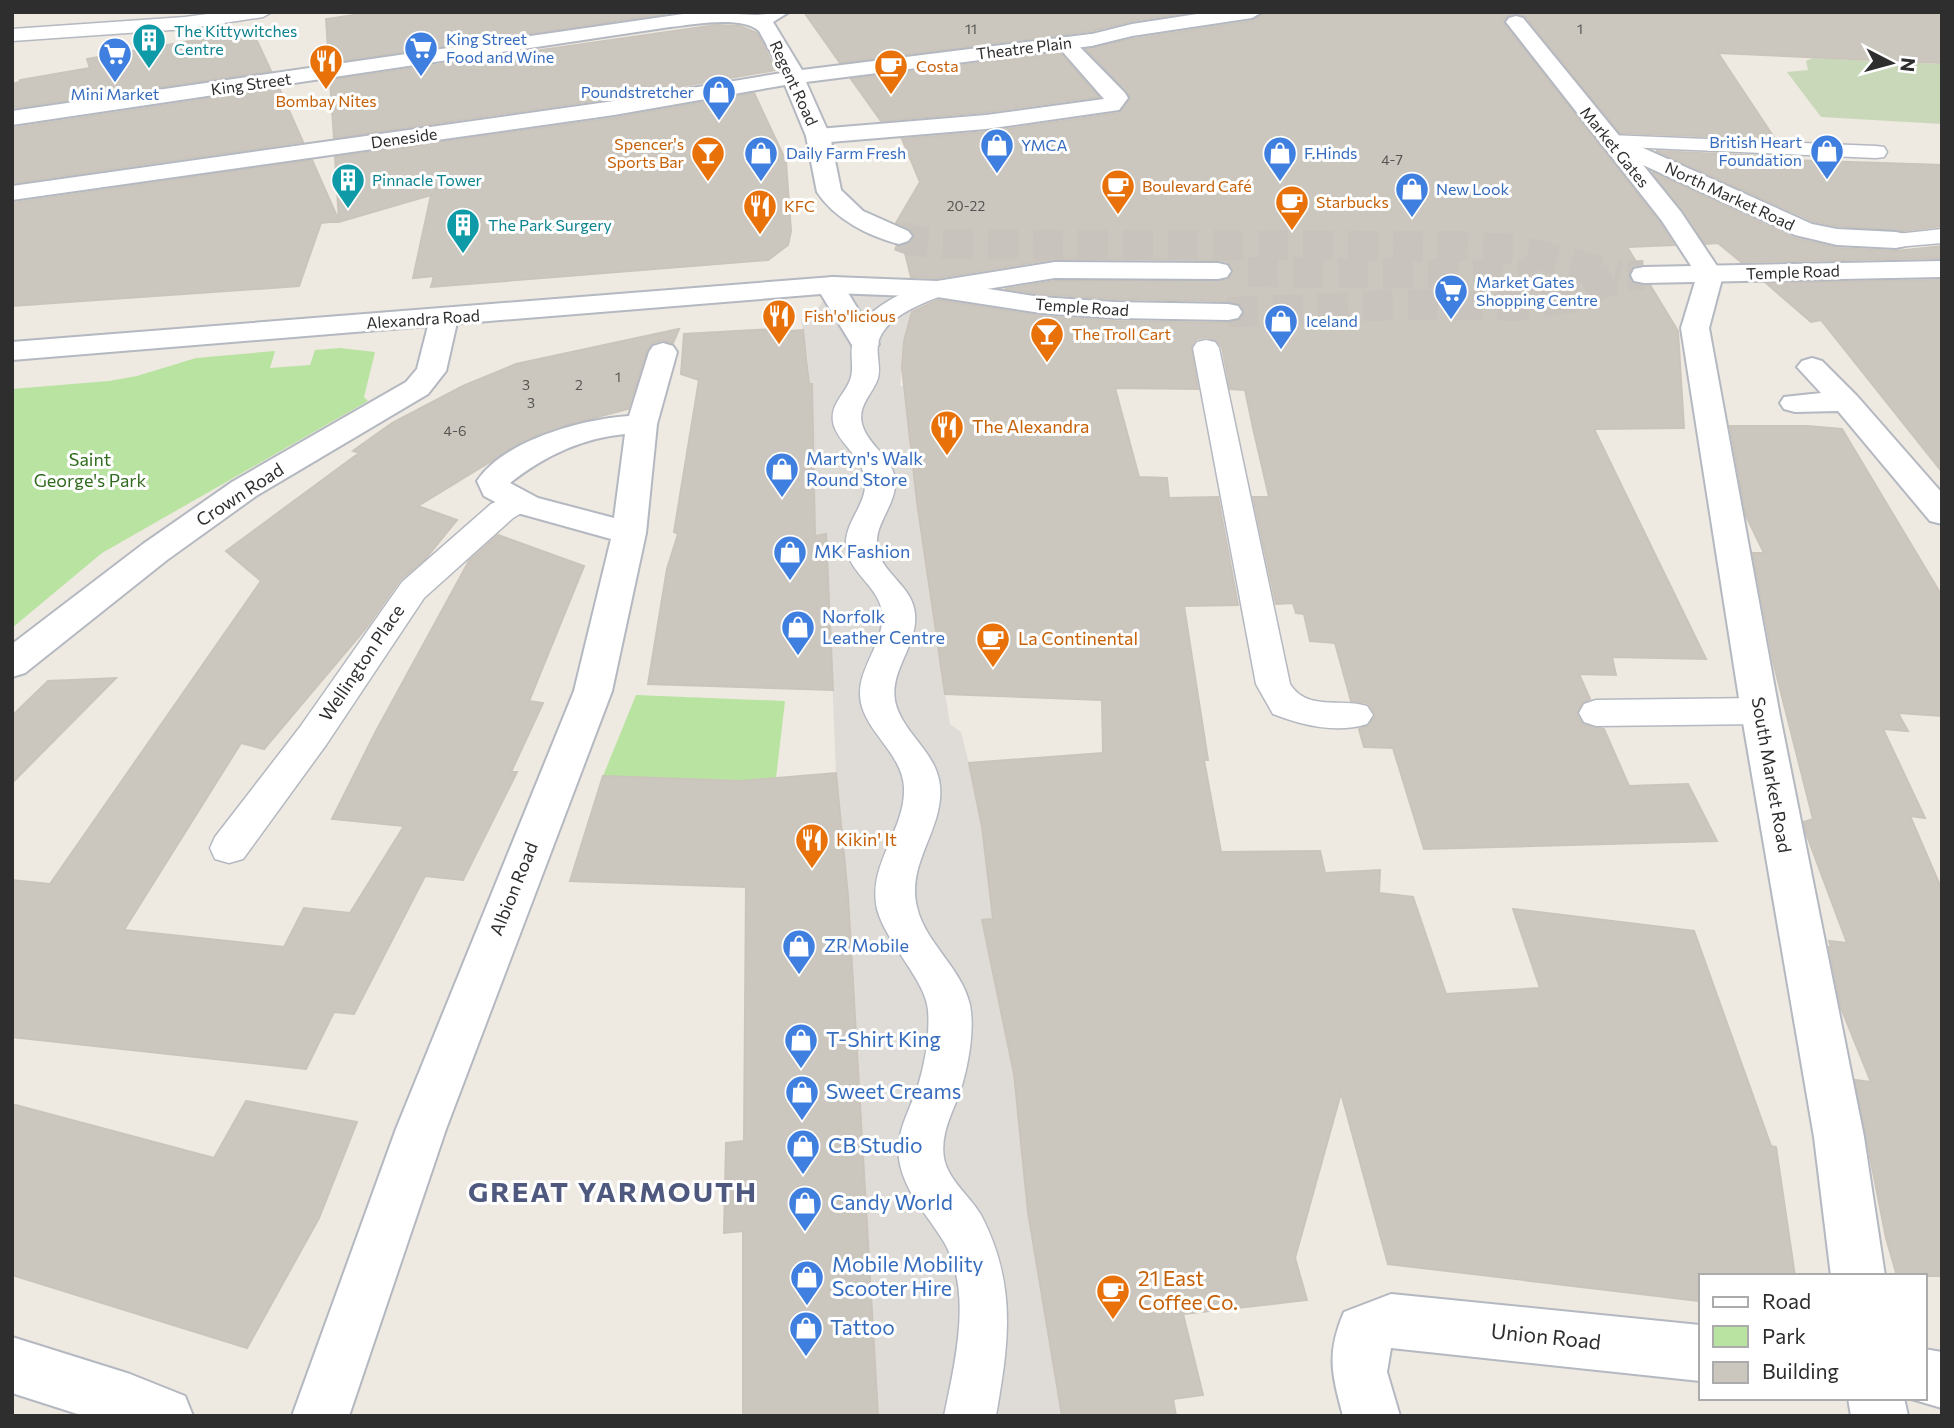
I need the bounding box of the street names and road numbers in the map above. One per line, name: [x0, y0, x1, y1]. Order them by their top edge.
street label: Theatre Plain: [975, 32, 1073, 63]
street label: Regent Road: [766, 37, 822, 128]
street label: King Street: [210, 68, 293, 99]
street label: Market Gates: [1577, 102, 1654, 191]
street label: Deneside: [369, 123, 438, 152]
street label: North Market Road: [1663, 157, 1798, 234]
street label: Temple Road: [1746, 260, 1840, 283]
street label: Temple Road: [1035, 294, 1129, 319]
street label: Alexandra Road: [366, 305, 480, 332]
street label: Crown Road: [192, 458, 287, 531]
street label: Wellington Place: [314, 600, 408, 725]
street label: South Market Road: [1747, 695, 1797, 854]
street label: Albion Road: [484, 839, 542, 939]
street label: Union Road: [1490, 1317, 1602, 1354]

